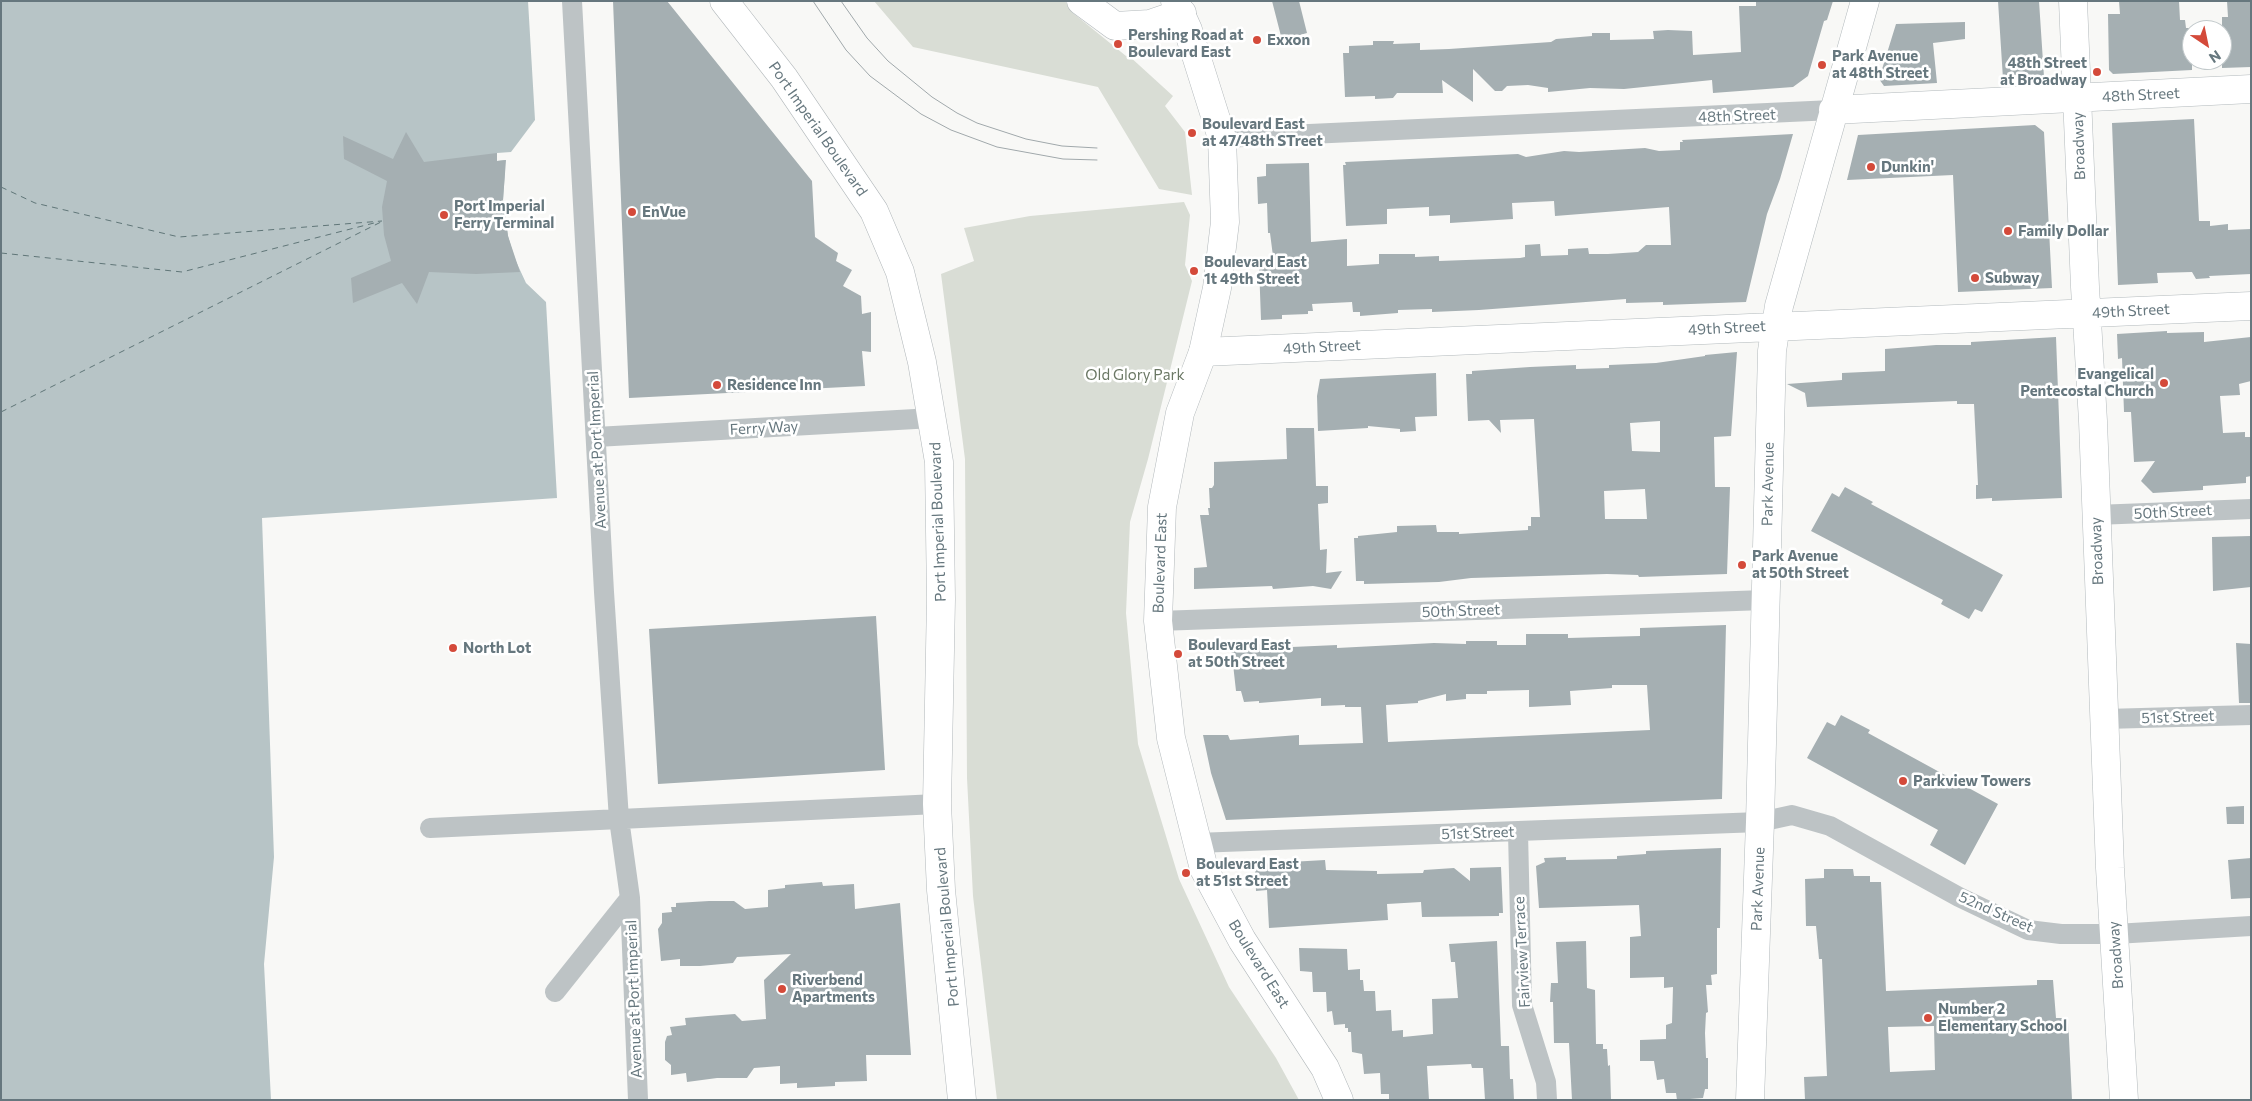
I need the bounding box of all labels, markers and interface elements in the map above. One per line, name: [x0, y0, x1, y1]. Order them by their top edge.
north arrow: [2182, 20, 2232, 70]
place label: Pershing Road at Boulevard East: [1128, 26, 1244, 61]
place label: Exxon: [1267, 31, 1310, 49]
marker: Exxon: [1251, 34, 1263, 46]
marker: Pershing Road at Boulevard East: [1112, 38, 1124, 50]
place label: Park Avenue at 48th Street: [1832, 47, 1929, 82]
text: N: [2206, 47, 2224, 67]
place label: 48th Street at Broadway: [2000, 54, 2087, 89]
street label: Port Imperial Boulevard: [765, 58, 871, 200]
marker: Park Avenue at 48th Street: [1816, 59, 1828, 71]
marker: 48th Street at Broadway: [2091, 66, 2103, 78]
street label: 48th Street: [2102, 84, 2180, 106]
street label: 48th Street: [1698, 106, 1776, 126]
street label: Broadway: [2069, 112, 2089, 180]
place label: Boulevard East at 47/48th STreet: [1202, 115, 1323, 150]
marker: Boulevard East at 47/48th STreet: [1186, 127, 1198, 139]
place label: Dunkin': [1881, 158, 1934, 176]
marker: Dunkin': [1865, 161, 1877, 173]
place label: Port Imperial Ferry Terminal: [454, 197, 554, 232]
place label: EnVue: [642, 203, 686, 221]
marker: EnVue: [626, 206, 638, 218]
marker: Port Imperial Ferry Terminal: [438, 209, 450, 221]
place label: Family Dollar: [2018, 222, 2109, 240]
marker: Family Dollar: [2002, 225, 2014, 237]
place label: Boulevard East 1t 49th Street: [1204, 253, 1307, 288]
marker: Boulevard East 1t 49th Street: [1188, 265, 1200, 277]
place label: Subway: [1985, 269, 2039, 287]
marker: Subway: [1969, 272, 1981, 284]
street label: 49th Street: [2092, 300, 2170, 322]
street label: 49th Street: [1688, 317, 1766, 339]
street label: 49th Street: [1283, 336, 1361, 358]
place label: Evangelical Pentecostal Church: [2020, 365, 2154, 400]
park label: Old Glory Park: [1085, 366, 1185, 384]
street label: Avenue at Port Imperial: [584, 370, 610, 530]
place label: Residence Inn: [727, 376, 821, 394]
marker: Evangelical Pentecostal Church: [2158, 377, 2170, 389]
marker: Residence Inn: [711, 379, 723, 391]
street label: Ferry Way: [729, 417, 799, 439]
street label: Port Imperial Boulevard: [926, 442, 950, 602]
street label: Park Avenue: [1758, 442, 1778, 526]
street label: 50th Street: [2133, 501, 2213, 523]
street label: Boulevard East: [1149, 512, 1171, 614]
street label: Broadway: [2087, 517, 2107, 585]
place label: Park Avenue at 50th Street: [1752, 547, 1849, 582]
marker: Park Avenue at 50th Street: [1736, 559, 1748, 571]
street label: 50th Street: [1422, 601, 1500, 621]
place label: Boulevard East at 50th Street: [1188, 636, 1291, 671]
place label: North Lot: [463, 639, 531, 657]
marker: North Lot: [447, 642, 459, 654]
marker: Boulevard East at 50th Street: [1172, 648, 1184, 660]
street label: 51st Street: [2141, 707, 2215, 727]
place label: Parkview Towers: [1913, 772, 2031, 790]
marker: Parkview Towers: [1897, 775, 1909, 787]
street label: 51st Street: [1441, 823, 1515, 843]
street label: Port Imperial Boulevard: [931, 847, 963, 1007]
street label: Park Avenue: [1748, 847, 1768, 931]
place label: Boulevard East at 51st Street: [1196, 855, 1299, 890]
marker: Boulevard East at 51st Street: [1180, 867, 1192, 879]
street label: 52nd Street: [1956, 888, 2036, 936]
street label: Fairview Terrace: [1510, 896, 1534, 1008]
street label: Boulevard East: [1225, 916, 1293, 1012]
street label: Avenue at Port Imperial: [622, 920, 646, 1078]
street label: Broadway: [2105, 920, 2127, 990]
place label: Riverbend Apartments: [792, 971, 875, 1006]
marker: Riverbend Apartments: [776, 983, 788, 995]
place label: Number 2 Elementary School: [1938, 1000, 2067, 1035]
marker: Number 2 Elementary School: [1922, 1012, 1934, 1024]

